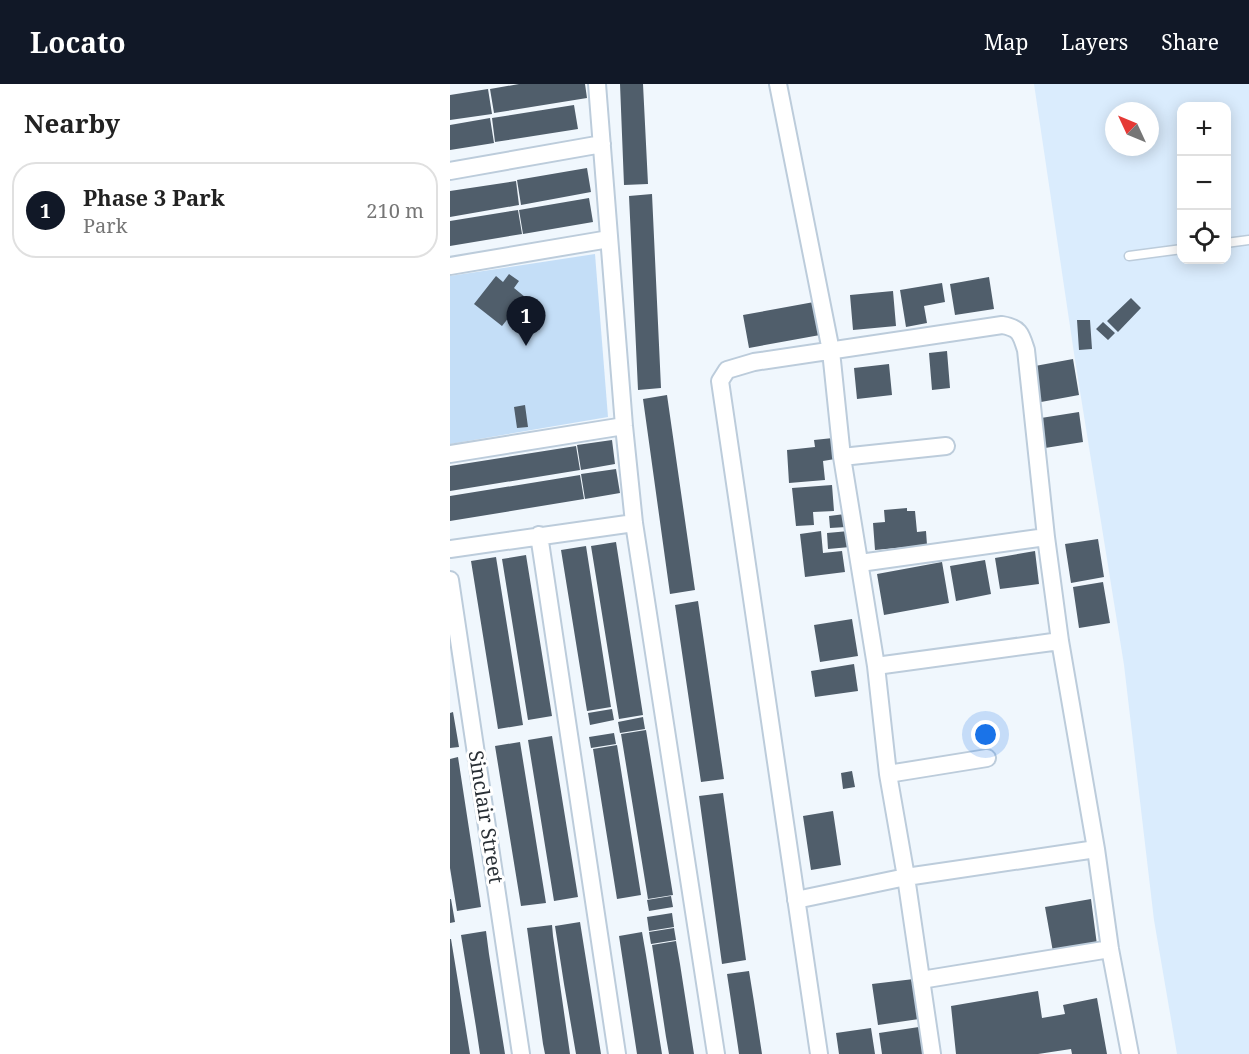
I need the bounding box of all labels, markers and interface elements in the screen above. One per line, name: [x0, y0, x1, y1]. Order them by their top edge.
text: Locato: [30, 23, 126, 61]
text: Map: [984, 28, 1028, 56]
text: Layers: [1061, 28, 1128, 56]
text: Share: [1161, 28, 1219, 56]
north arrow: [1105, 102, 1159, 156]
map controls: [1177, 102, 1231, 264]
button: +: [1177, 102, 1231, 156]
text: Nearby: [24, 105, 120, 141]
button: −: [1177, 156, 1231, 210]
text: Phase 3 Park: [83, 182, 225, 212]
text: 1: [40, 197, 51, 224]
text: 210 m: [366, 197, 424, 224]
button: locate: [1177, 210, 1231, 264]
text: Park: [83, 212, 127, 239]
pin: 1: [506, 296, 546, 346]
your location: [971, 720, 1000, 749]
street label: Sinclair Street: [463, 748, 510, 885]

